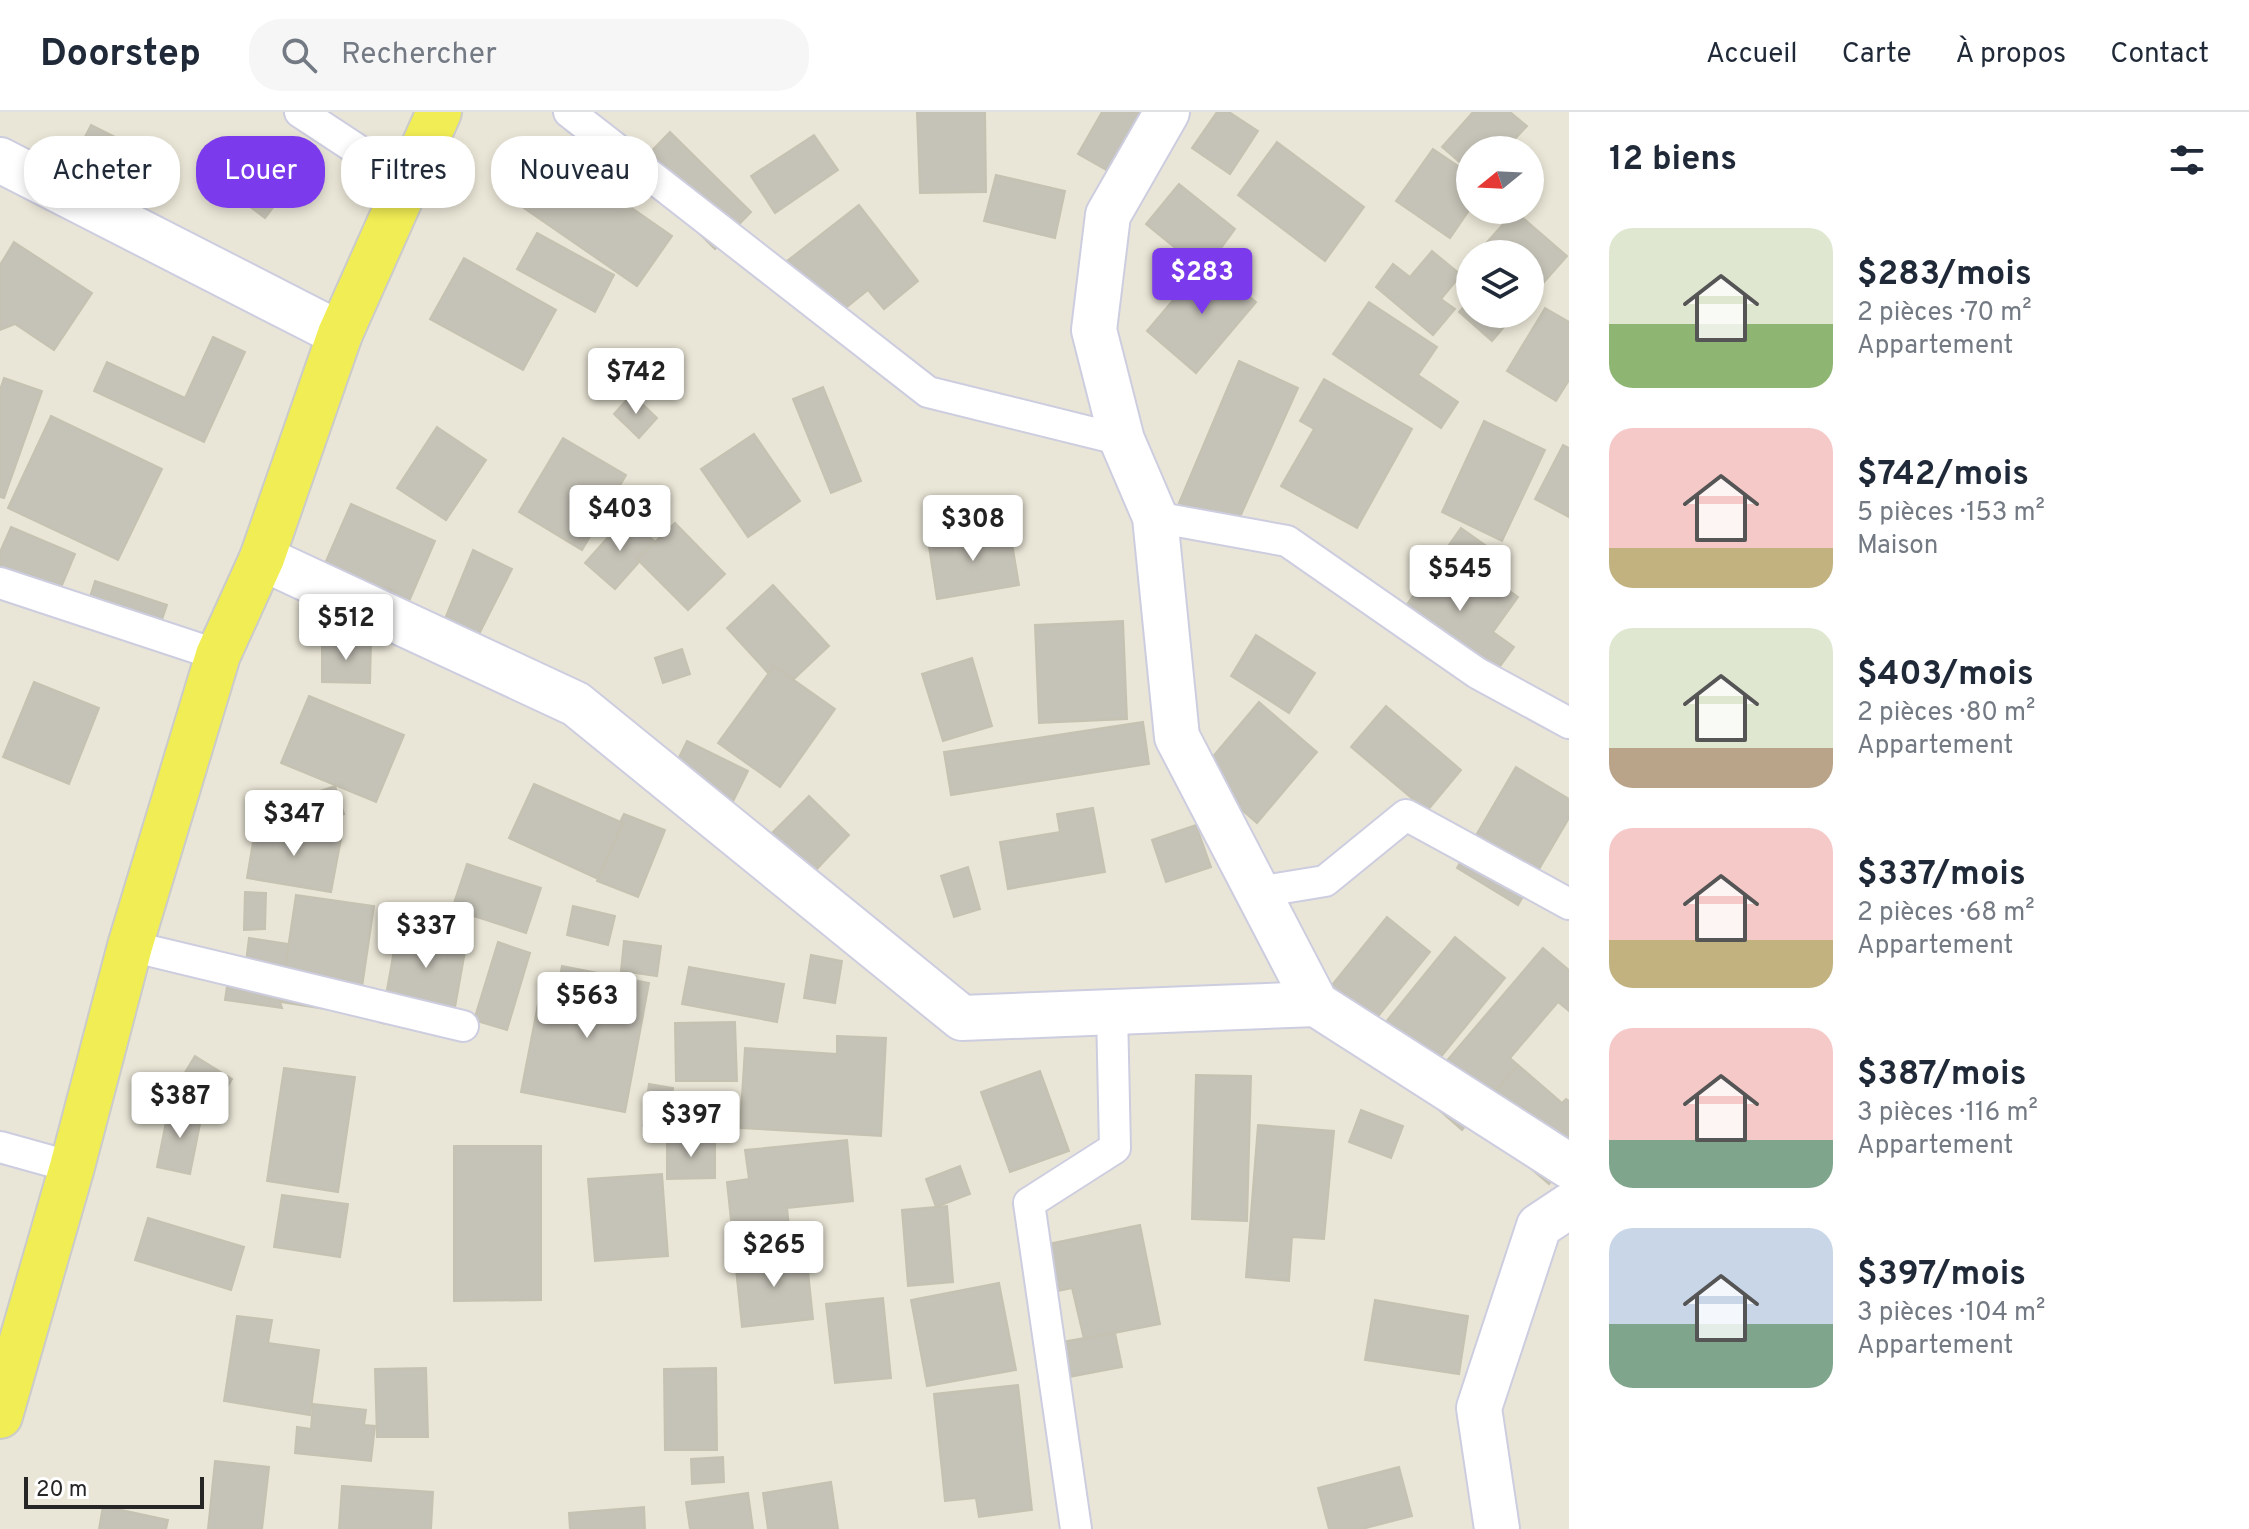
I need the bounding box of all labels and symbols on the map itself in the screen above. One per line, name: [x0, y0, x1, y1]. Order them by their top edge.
north arrow: [1456, 136, 1544, 224]
pin: $283: [1155, 248, 1249, 316]
pin: $742: [589, 348, 683, 416]
pin: $403: [573, 485, 667, 553]
pin: $308: [926, 495, 1020, 563]
pin: $545: [1413, 545, 1507, 613]
pin: $512: [299, 594, 393, 662]
pin: $347: [247, 790, 341, 858]
pin: $337: [379, 902, 473, 970]
pin: $563: [540, 972, 634, 1040]
pin: $387: [133, 1072, 227, 1140]
pin: $397: [644, 1091, 738, 1159]
pin: $265: [727, 1221, 821, 1289]
scale bar: [24, 1473, 204, 1509]

